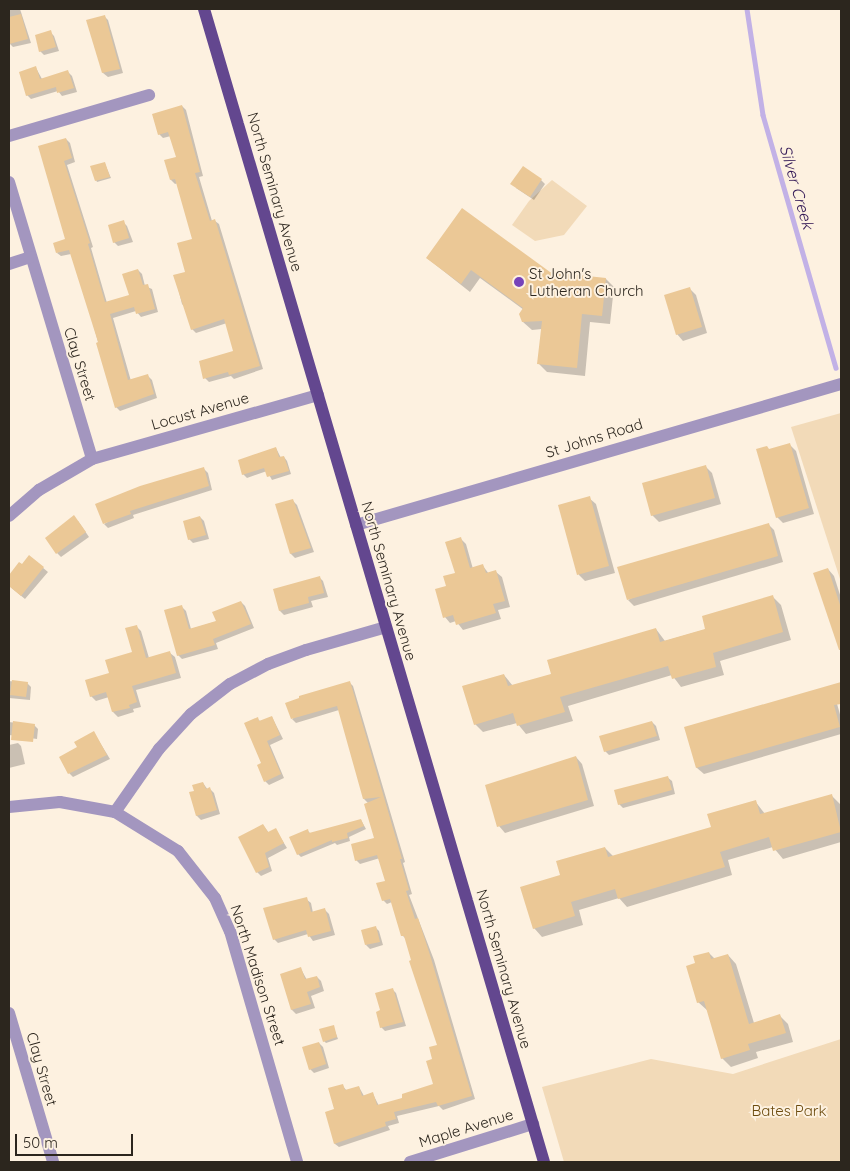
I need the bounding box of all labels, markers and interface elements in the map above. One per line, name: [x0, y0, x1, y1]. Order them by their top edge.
street label: North Seminary Avenue: [244, 110, 306, 274]
water label: Silver Creek: [776, 143, 818, 231]
place label: St John's Lutheran Church: [529, 264, 644, 299]
marker: St John's Lutheran Church: [513, 276, 525, 288]
street label: Clay Street: [60, 325, 100, 403]
street label: Locust Avenue: [149, 388, 251, 434]
street label: St Johns Road: [543, 415, 645, 461]
street label: North Seminary Avenue: [358, 499, 420, 663]
street label: North Seminary Avenue: [473, 887, 535, 1051]
street label: North Madison Street: [227, 902, 289, 1048]
street label: Clay Street: [23, 1030, 61, 1108]
park label: Bates Park: [751, 1102, 827, 1120]
street label: Maple Avenue: [417, 1105, 515, 1151]
scale bar: [18, 1124, 135, 1156]
text: 50 m: [23, 1133, 58, 1152]

